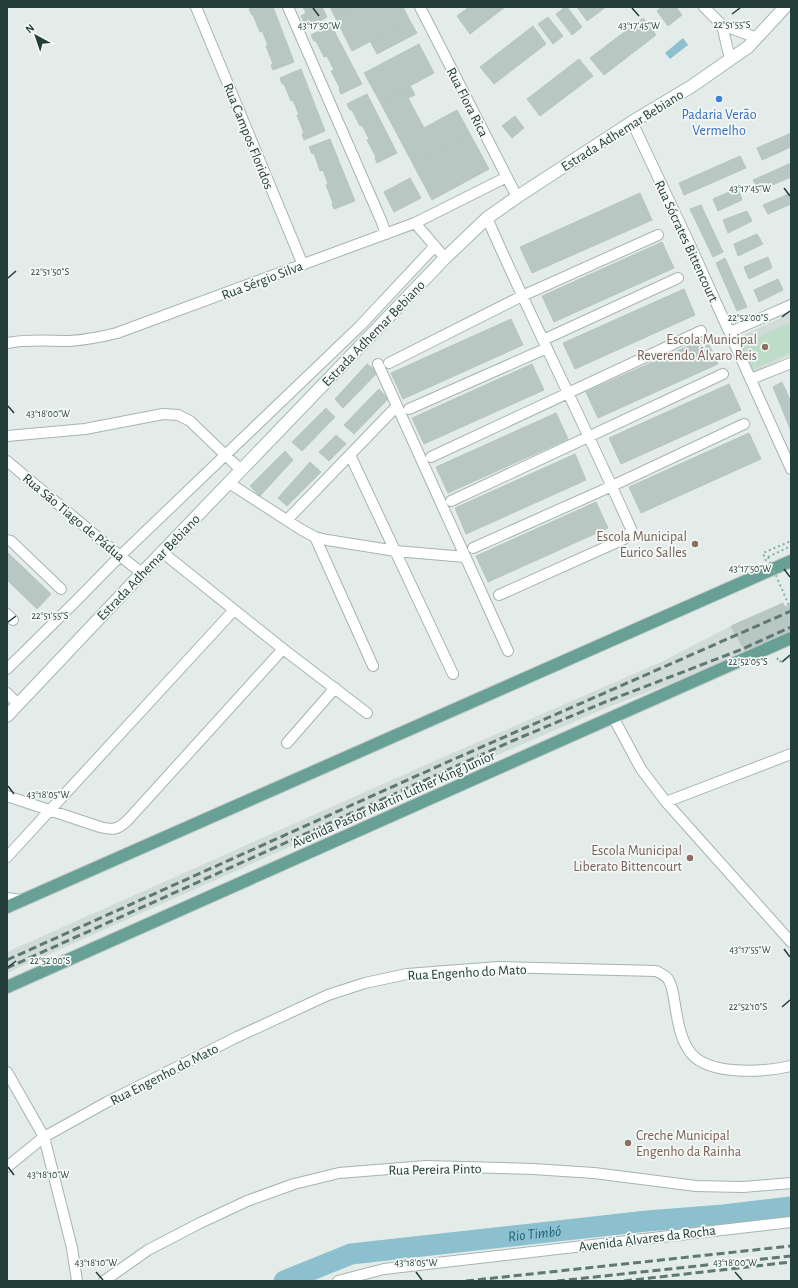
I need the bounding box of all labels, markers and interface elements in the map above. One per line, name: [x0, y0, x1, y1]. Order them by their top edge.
north arrow: [16, 16, 56, 56]
text: 22°51'55"S: [713, 20, 751, 30]
text: 43°17'50"W: [298, 21, 340, 31]
text: 43°17'45"W: [618, 21, 660, 31]
text: N: [23, 22, 36, 35]
street label: Rua Flora Rica: [444, 66, 491, 140]
street label: Rua Campos Floridos: [220, 81, 276, 191]
street label: Estrada Adhemar Bebiano: [559, 87, 686, 174]
marker: Padaria Verão Vermelho: [714, 94, 724, 104]
place label: Padaria Verão Vermelho: [681, 108, 757, 138]
street label: Rua Sócrates Bittencourt: [652, 178, 721, 305]
text: 43°17'45"W: [729, 184, 771, 194]
street label: Rua Sérgio Silva: [220, 259, 305, 303]
text: 22°51'50"S: [31, 267, 69, 277]
street label: Estrada Adhemar Bebiano: [320, 278, 428, 389]
text: 22°52'00"S: [728, 313, 769, 323]
place label: Escola Municipal Reverendo Álvaro Reis: [637, 333, 757, 363]
marker: Escola Municipal Reverendo Álvaro Reis: [760, 342, 770, 352]
text: 43°18'00"W: [26, 409, 70, 419]
street label: Rua São Tiago de Pádua: [20, 471, 127, 565]
street label: Estrada Adhemar Bebiano: [95, 512, 203, 623]
place label: Escola Municipal Eurico Salles: [596, 530, 687, 560]
marker: Escola Municipal Eurico Salles: [690, 539, 700, 549]
text: 43°17'50"W: [729, 564, 771, 574]
text: 22°51'55"S: [31, 611, 69, 621]
text: 22°52'05"S: [728, 657, 768, 667]
street label: Avenida Pastor Martin Luther King Junior: [290, 748, 497, 851]
text: 43°18'05"W: [26, 790, 70, 800]
place label: Escola Municipal Liberato Bittencourt: [573, 844, 683, 874]
marker: Escola Municipal Liberato Bittencourt: [685, 853, 695, 863]
text: 43°17'55"W: [729, 945, 771, 955]
text: 22°52'00"S: [30, 956, 71, 966]
street label: Rua Engenho do Mato: [407, 963, 527, 983]
text: 22°52'10"S: [729, 1002, 768, 1012]
street label: Rua Engenho do Mato: [108, 1042, 221, 1108]
place label: Creche Municipal Engenho da Rainha: [636, 1129, 742, 1159]
marker: Creche Municipal Engenho da Rainha: [623, 1138, 633, 1148]
street label: Rua Pereira Pinto: [388, 1162, 482, 1178]
text: 43°18'10"W: [27, 1170, 69, 1180]
street label: Avenida Álvares da Rocha: [577, 1221, 717, 1254]
water label: Rio Timbó: [507, 1224, 562, 1244]
text: 43°18'10"W: [75, 1258, 117, 1268]
text: 43°18'05"W: [394, 1258, 438, 1268]
text: 43°18'00"W: [713, 1258, 757, 1268]

